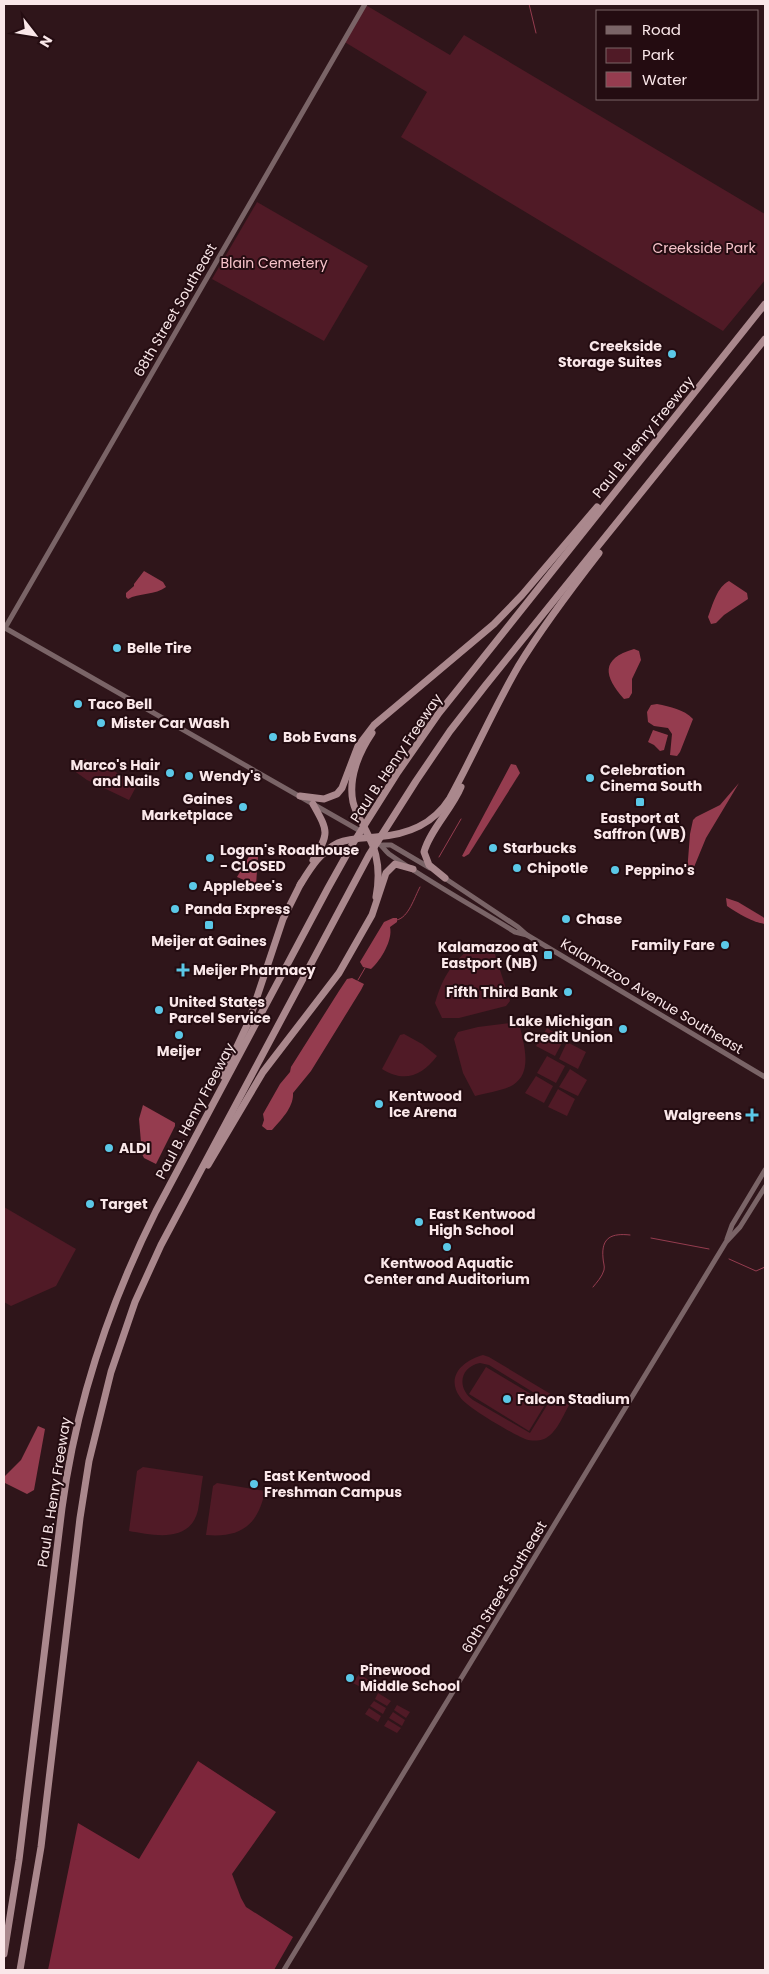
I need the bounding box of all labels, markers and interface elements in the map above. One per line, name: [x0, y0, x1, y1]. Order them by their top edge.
north arrow: [10, 10, 60, 60]
legend: [596, 10, 759, 100]
text: Road: [642, 19, 681, 40]
text: N: [35, 32, 57, 51]
text: Park: [642, 44, 674, 65]
text: Water: [642, 69, 688, 90]
park label: Creekside Park: [652, 238, 756, 258]
street label: 68th Street Southeast: [129, 240, 221, 380]
park label: Blain Cemetery: [220, 253, 328, 273]
place label: Creekside Storage Suites: [558, 336, 662, 372]
marker: Creekside Storage Suites: [666, 348, 678, 360]
street label: Paul B. Henry Freeway: [588, 372, 699, 502]
place label: Belle Tire: [127, 638, 192, 658]
marker: Belle Tire: [111, 642, 123, 654]
street label: Paul B. Henry Freeway: [345, 689, 447, 826]
place label: Taco Bell: [88, 694, 152, 714]
marker: Taco Bell: [72, 698, 84, 710]
place label: Mister Car Wash: [111, 713, 230, 733]
marker: Mister Car Wash: [95, 717, 107, 729]
place label: Bob Evans: [283, 727, 357, 747]
marker: Bob Evans: [267, 731, 279, 743]
place label: Marco's Hair and Nails: [71, 755, 160, 791]
place label: Celebration Cinema South: [600, 760, 702, 796]
place label: Wendy's: [199, 766, 261, 786]
marker: Marco's Hair and Nails: [164, 767, 176, 779]
marker: Wendy's: [183, 770, 195, 782]
marker: Celebration Cinema South: [584, 772, 596, 784]
place label: Gaines Marketplace: [141, 789, 233, 825]
marker: Eastport at Saffron (WB): [634, 796, 646, 808]
marker: Gaines Marketplace: [237, 801, 249, 813]
place label: Eastport at Saffron (WB): [594, 808, 686, 844]
place label: Starbucks: [503, 838, 577, 858]
place label: Logan's Roadhouse - CLOSED: [220, 840, 360, 876]
marker: Starbucks: [487, 842, 499, 854]
marker: Logan's Roadhouse - CLOSED: [204, 852, 216, 864]
place label: Chipotle: [527, 858, 588, 878]
place label: Peppino's: [625, 860, 695, 880]
marker: Chipotle: [511, 862, 523, 874]
marker: Peppino's: [609, 864, 621, 876]
place label: Applebee's: [203, 876, 283, 896]
marker: Applebee's: [187, 880, 199, 892]
place label: Panda Express: [185, 899, 290, 919]
marker: Panda Express: [169, 903, 181, 915]
place label: Chase: [576, 909, 622, 929]
marker: Chase: [560, 913, 572, 925]
marker: Meijer at Gaines: [203, 919, 215, 931]
place label: Meijer at Gaines: [151, 931, 267, 951]
street label: Kalamazoo Avenue Southeast: [557, 933, 747, 1059]
place label: Family Fare: [631, 935, 715, 955]
place label: Kalamazoo at Eastport (NB): [438, 937, 538, 973]
marker: Family Fare: [719, 939, 731, 951]
marker: Kalamazoo at Eastport (NB): [542, 949, 554, 961]
place label: Meijer Pharmacy: [193, 960, 316, 980]
marker: Meijer Pharmacy: [177, 964, 189, 976]
place label: Fifth Third Bank: [446, 982, 558, 1002]
marker: Fifth Third Bank: [562, 986, 574, 998]
place label: United States Parcel Service: [169, 992, 271, 1028]
marker: United States Parcel Service: [153, 1004, 165, 1016]
place label: Lake Michigan Credit Union: [509, 1011, 613, 1047]
marker: Lake Michigan Credit Union: [617, 1023, 629, 1035]
marker: Meijer: [173, 1029, 185, 1041]
street label: Paul B. Henry Freeway: [151, 1039, 239, 1183]
place label: Meijer: [157, 1041, 201, 1061]
place label: Kentwood Ice Arena: [389, 1086, 462, 1122]
marker: Kentwood Ice Arena: [373, 1098, 385, 1110]
place label: Walgreens: [664, 1105, 742, 1125]
marker: Walgreens: [746, 1109, 758, 1121]
place label: ALDI: [119, 1138, 150, 1158]
marker: ALDI: [103, 1142, 115, 1154]
place label: Target: [100, 1194, 148, 1214]
marker: Target: [84, 1198, 96, 1210]
place label: East Kentwood High School: [429, 1204, 536, 1240]
marker: East Kentwood High School: [413, 1216, 425, 1228]
marker: Kentwood Aquatic Center and Auditorium: [441, 1241, 453, 1253]
place label: Kentwood Aquatic Center and Auditorium: [364, 1253, 530, 1289]
place label: Falcon Stadium: [517, 1389, 630, 1409]
marker: Falcon Stadium: [501, 1393, 513, 1405]
street label: Paul B. Henry Freeway: [32, 1415, 76, 1568]
place label: East Kentwood Freshman Campus: [264, 1466, 402, 1502]
marker: East Kentwood Freshman Campus: [248, 1478, 260, 1490]
street label: 60th Street Southeast: [457, 1517, 551, 1657]
place label: Pinewood Middle School: [360, 1660, 460, 1696]
marker: Pinewood Middle School: [344, 1672, 356, 1684]

